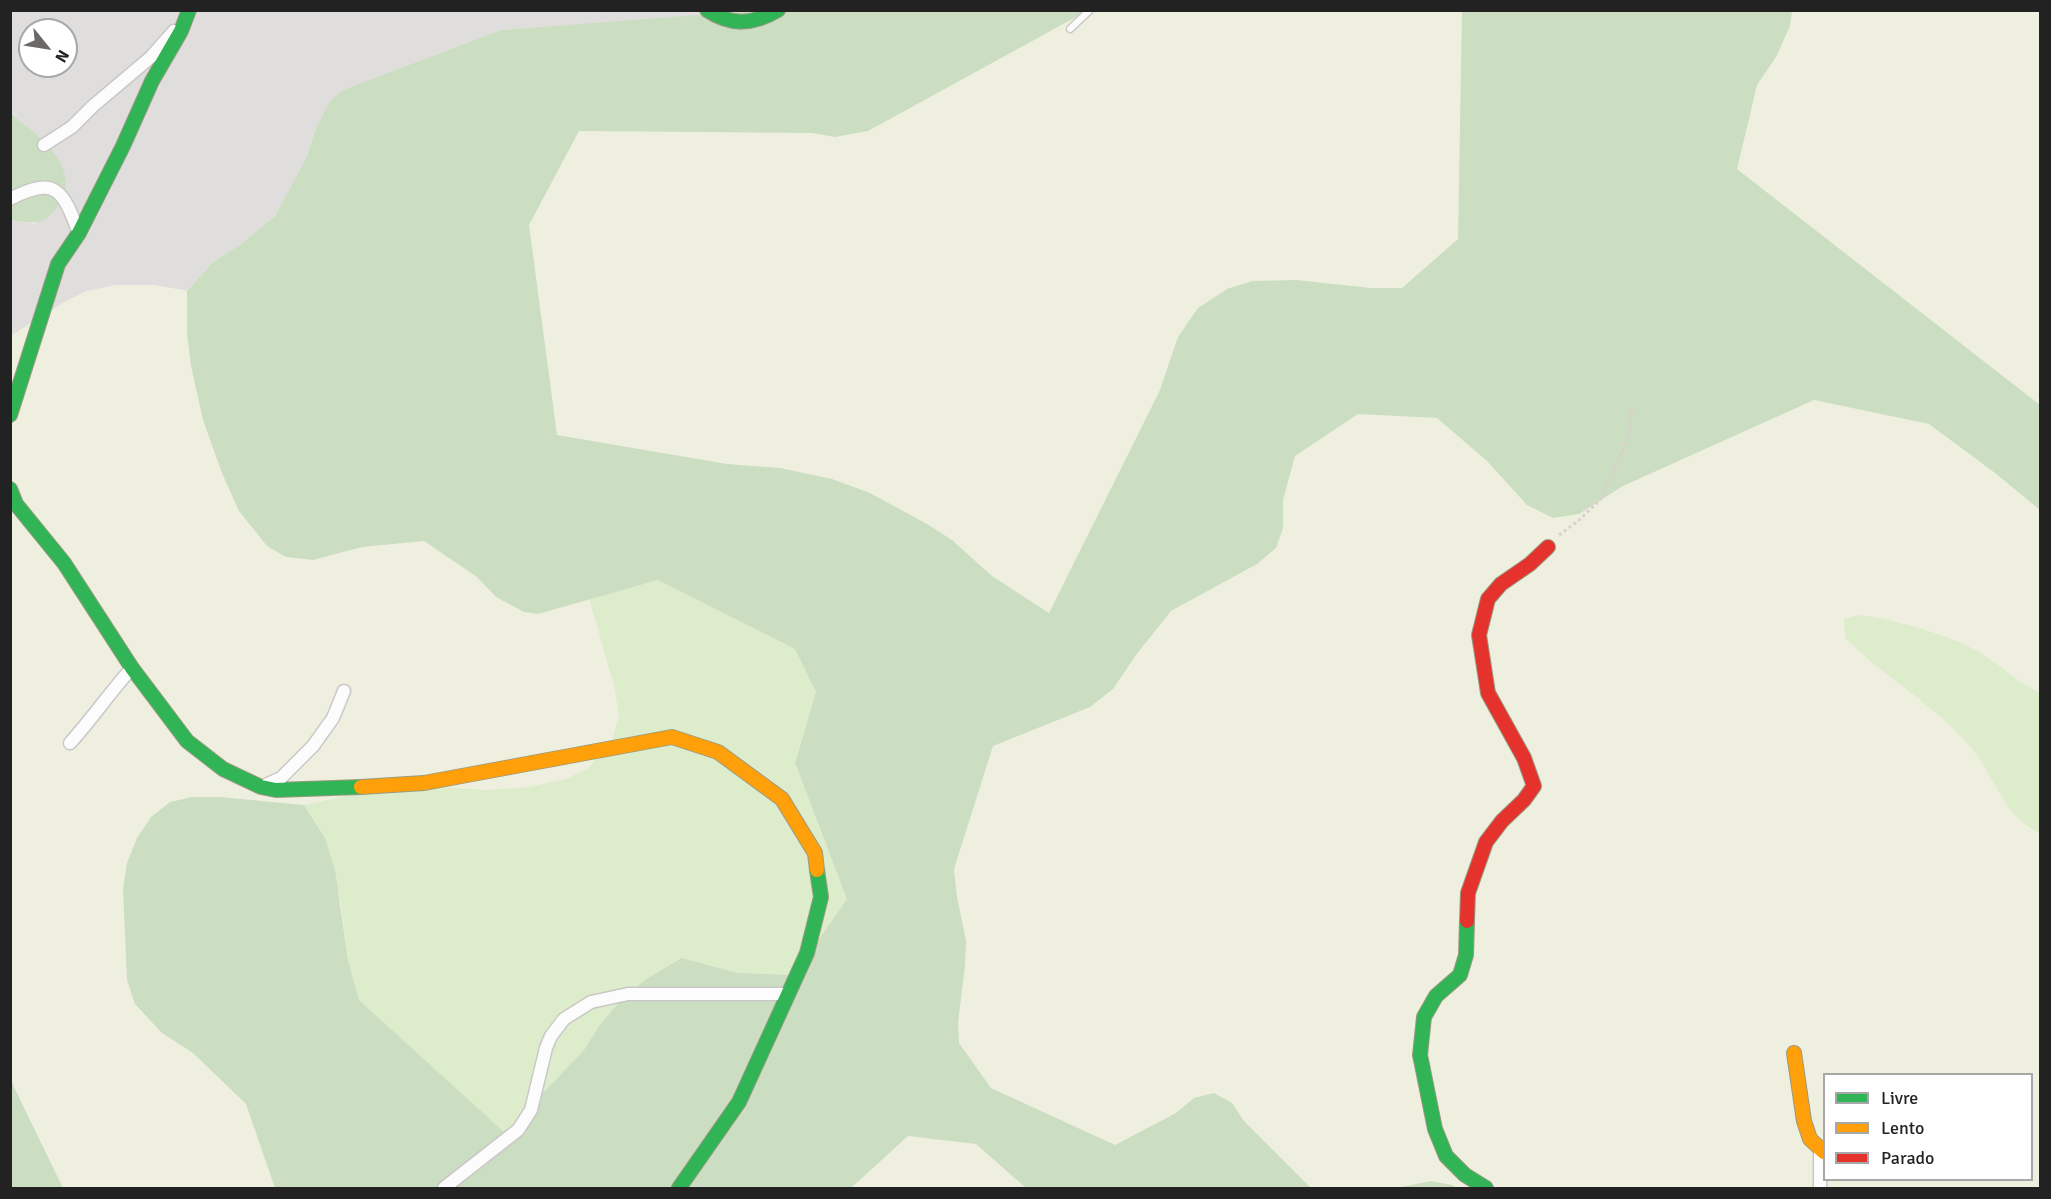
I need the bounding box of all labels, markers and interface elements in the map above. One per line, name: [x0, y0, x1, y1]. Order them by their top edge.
north arrow: [18, 18, 78, 78]
text: N: [50, 46, 73, 66]
legend: [1823, 1073, 2033, 1181]
text: Livre: [1881, 1087, 1918, 1109]
text: Lento: [1881, 1117, 1924, 1139]
text: Parado: [1881, 1147, 1934, 1169]

